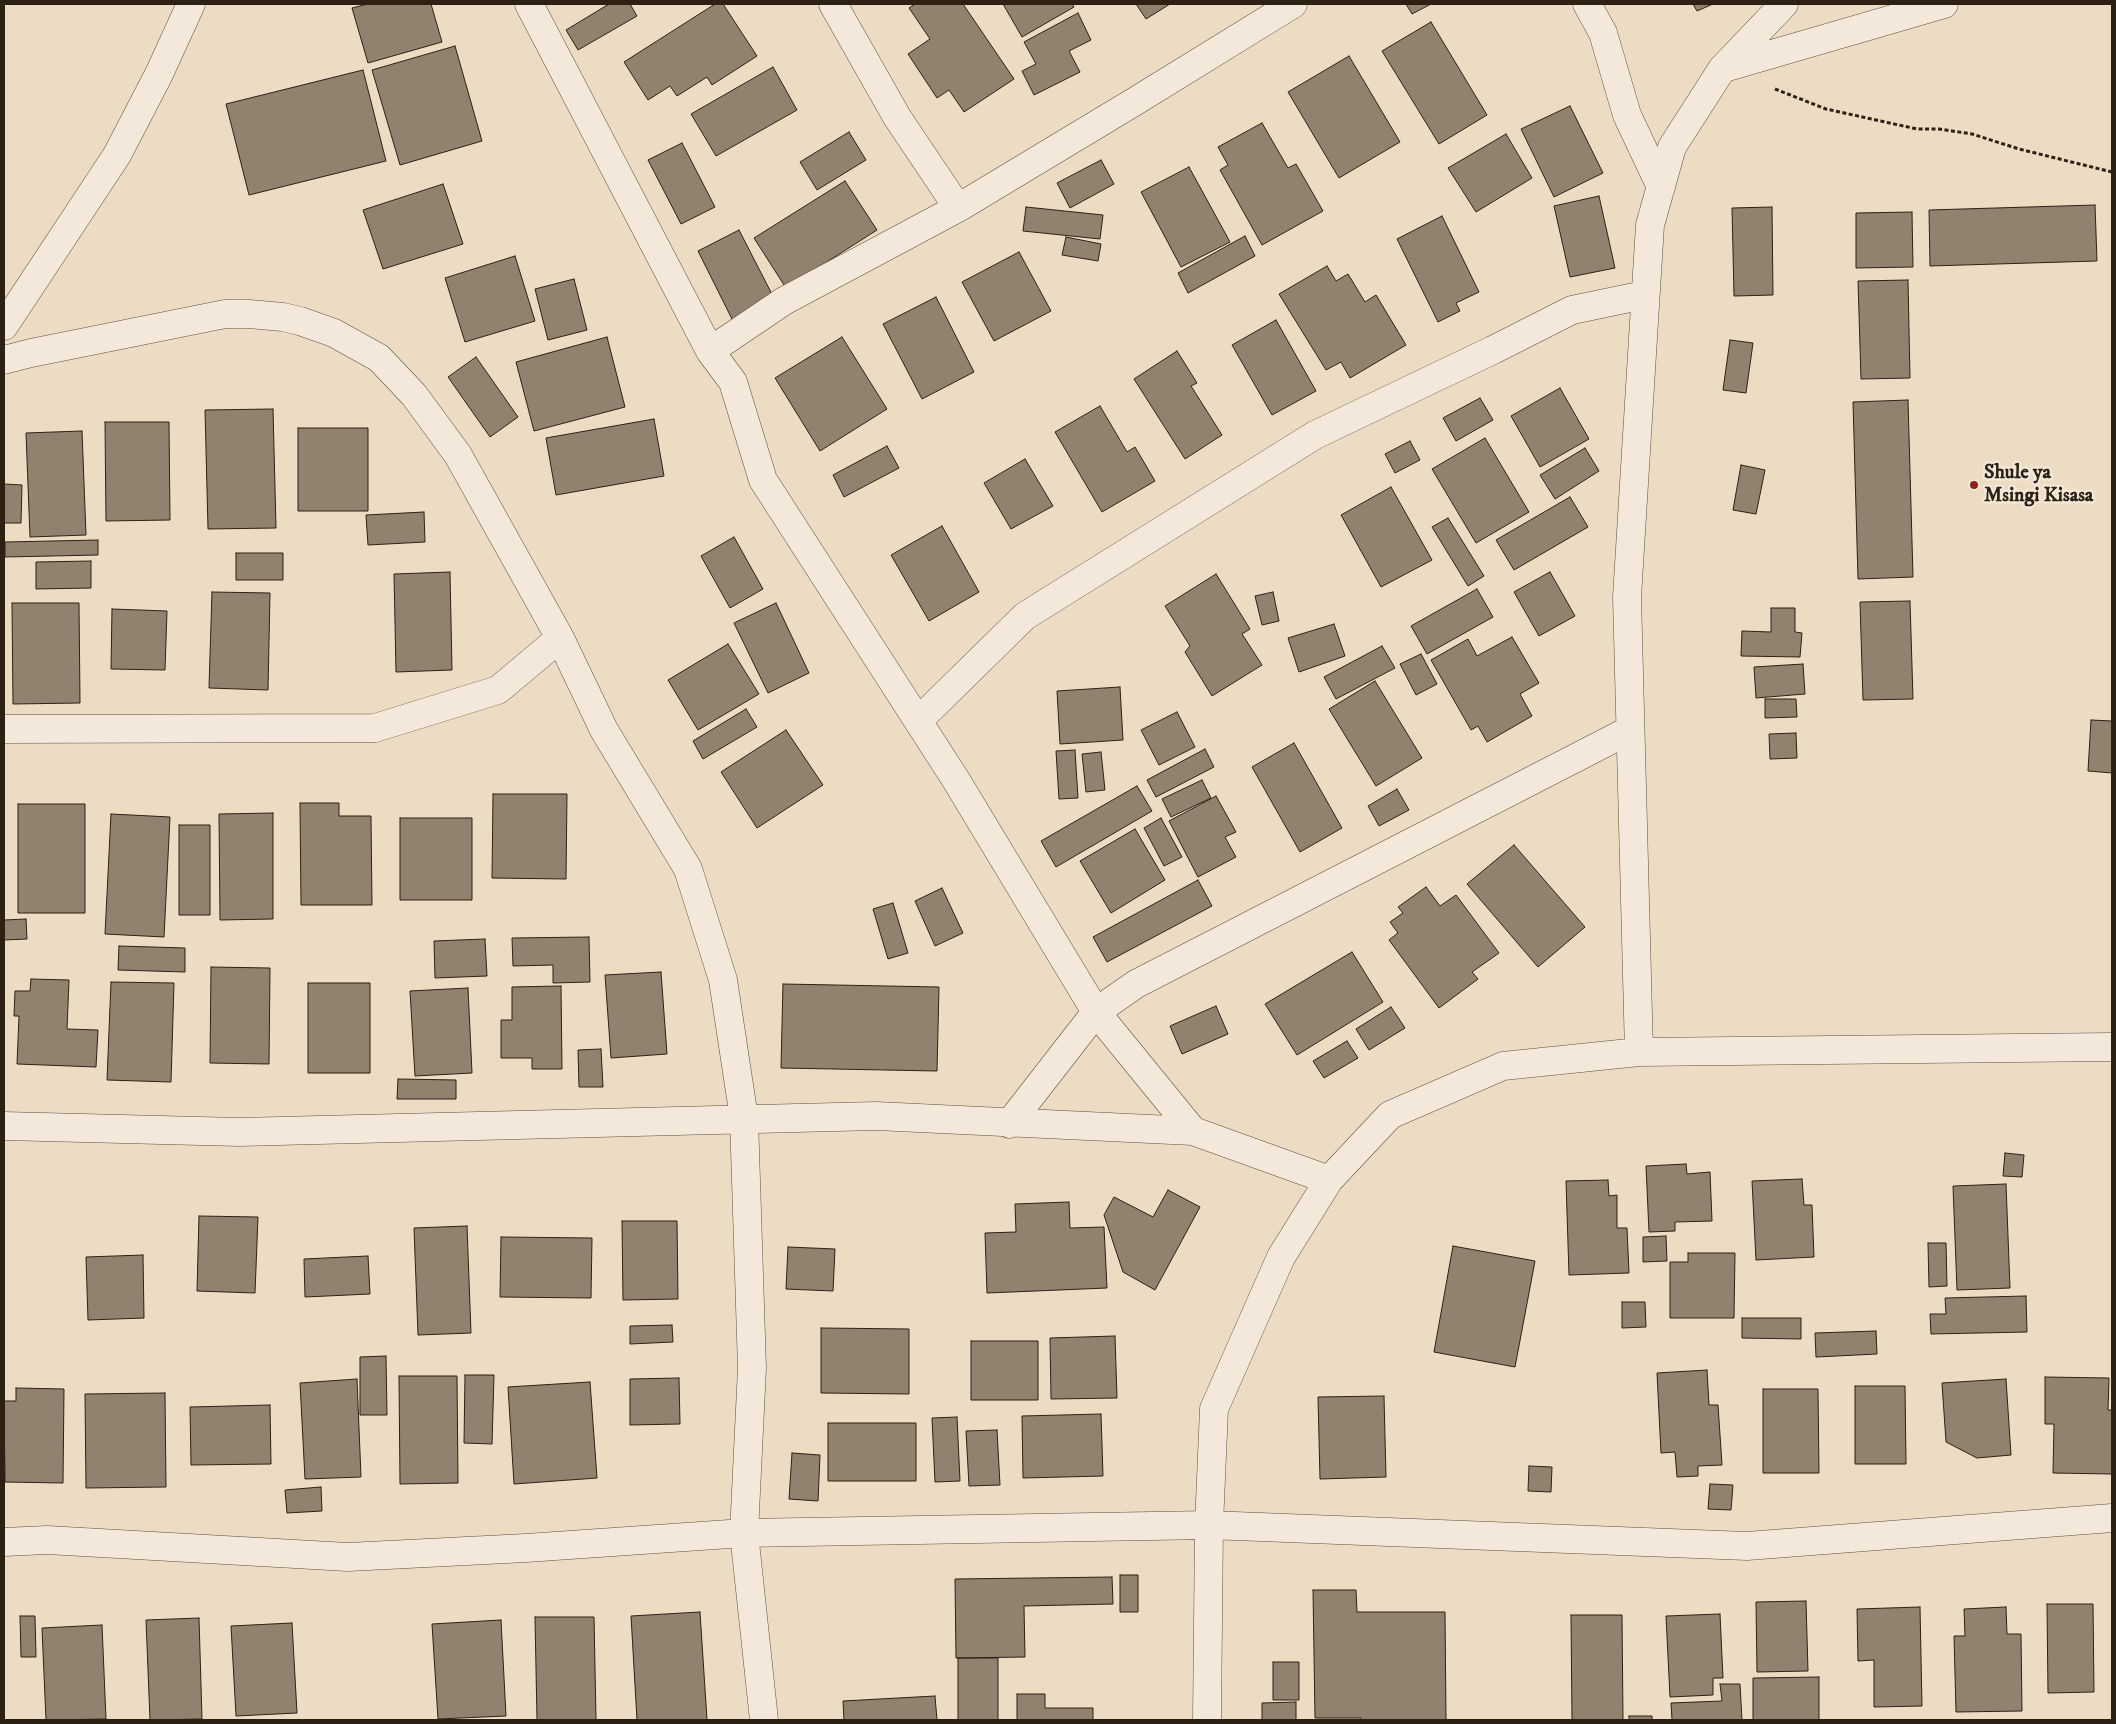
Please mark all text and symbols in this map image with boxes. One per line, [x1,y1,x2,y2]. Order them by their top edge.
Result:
place label: Shule ya Msingi Kisasa [1984,462,2093,509]
marker: Shule ya Msingi Kisasa [1968,479,1980,491]

